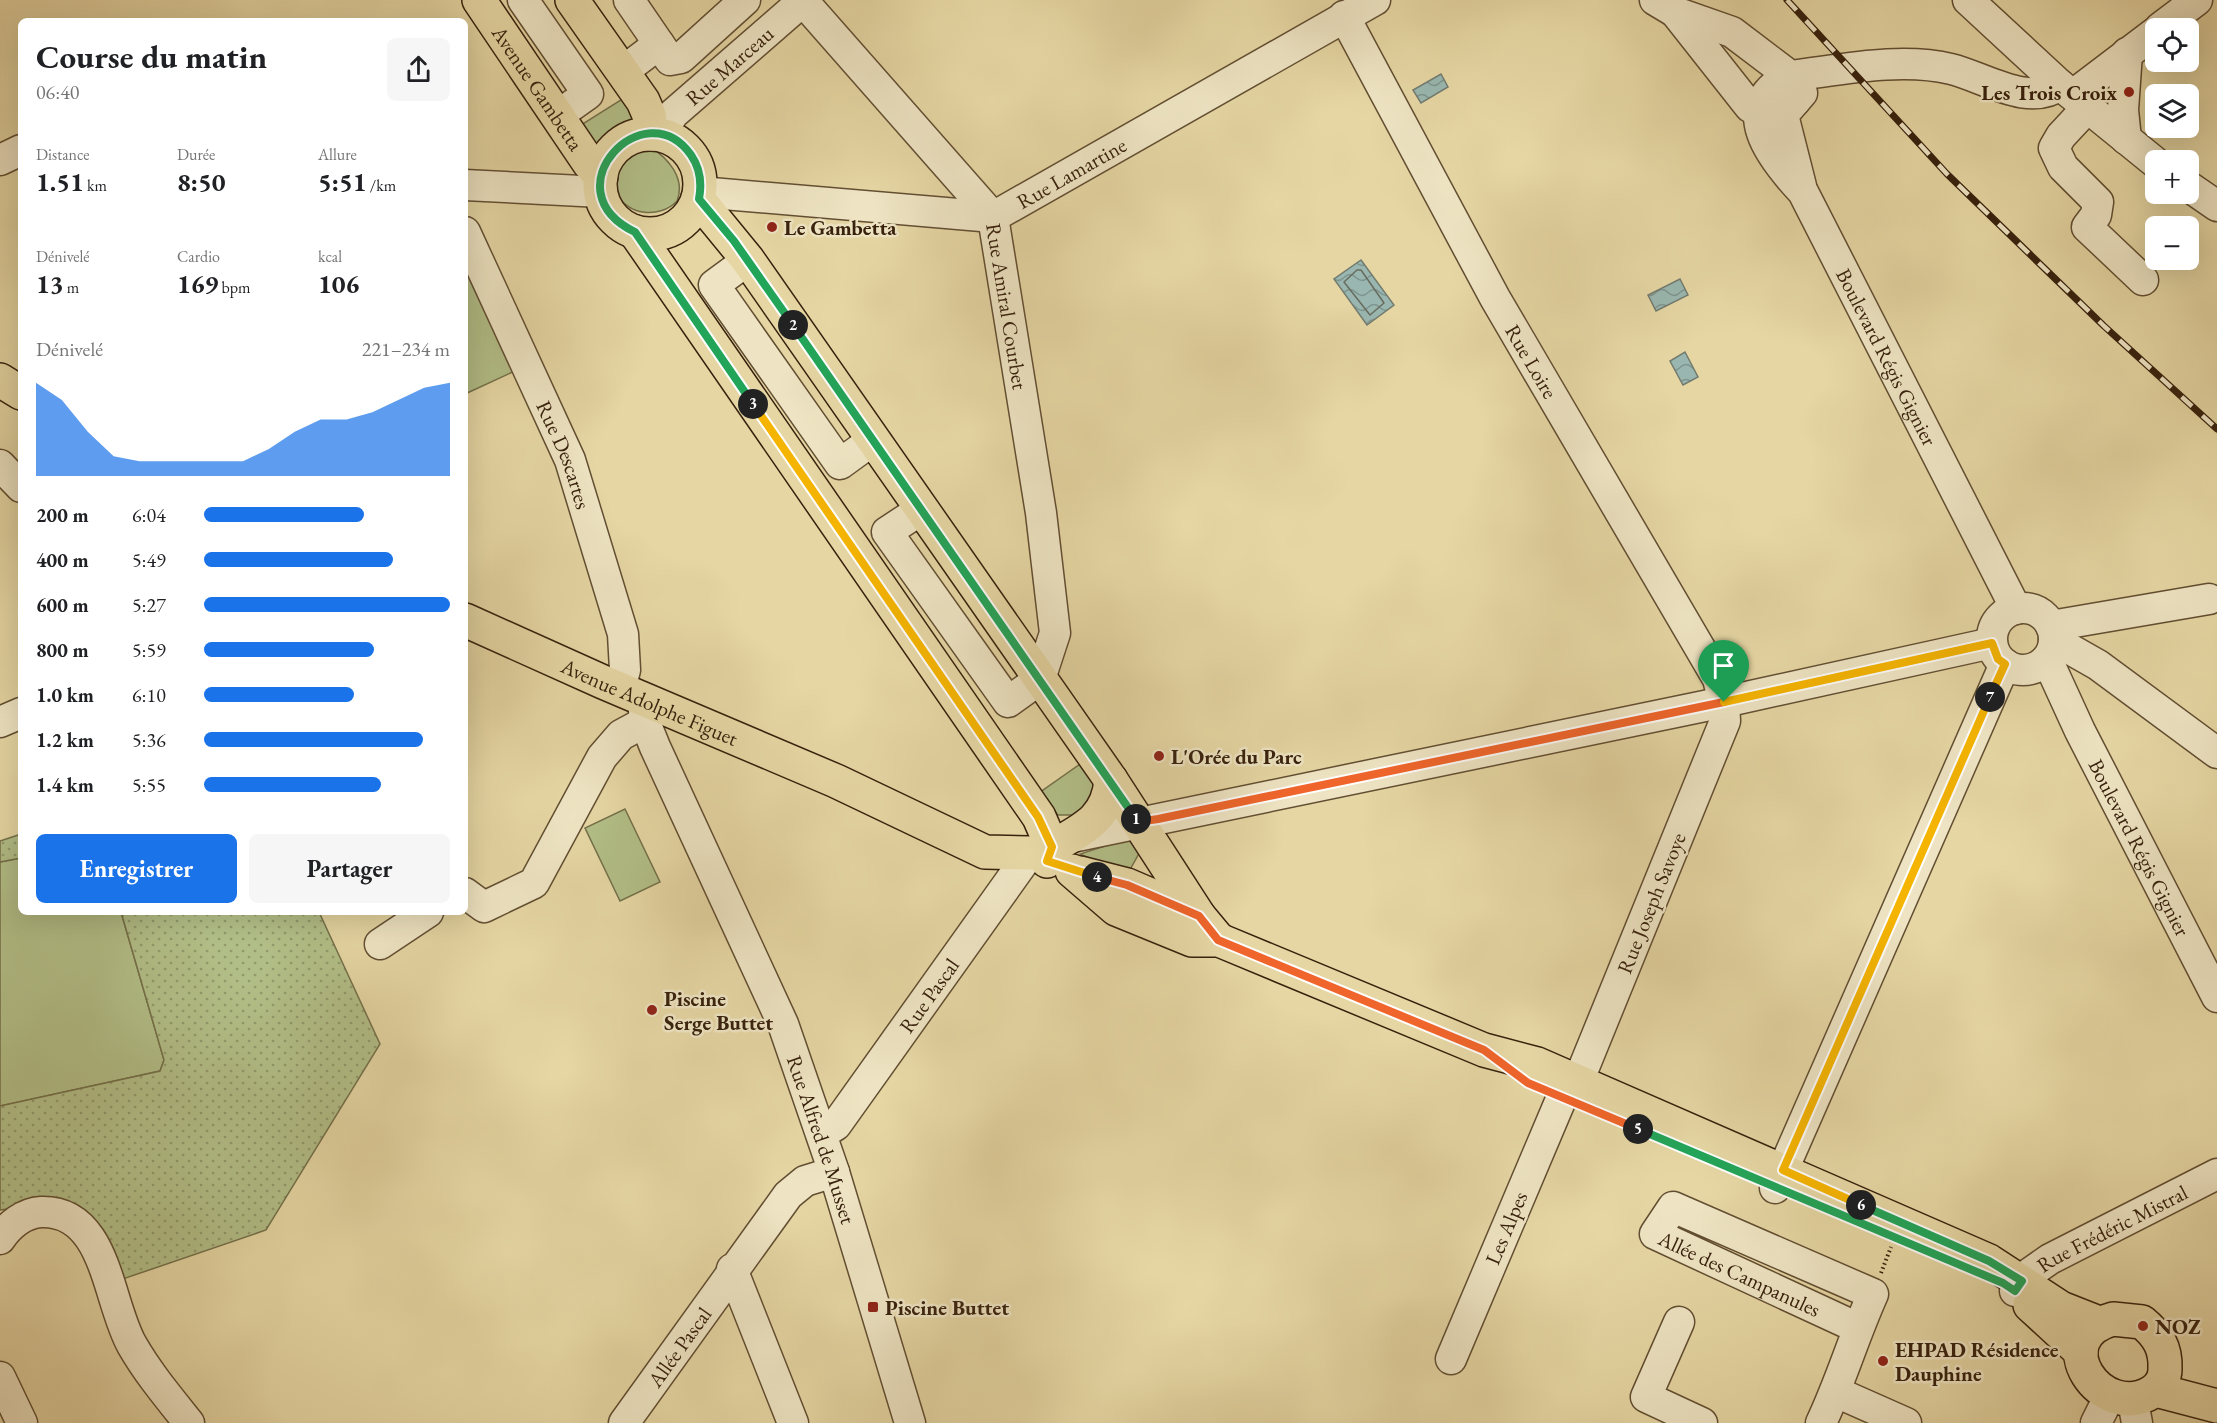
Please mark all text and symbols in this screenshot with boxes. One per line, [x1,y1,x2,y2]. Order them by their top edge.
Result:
map controls [2145,18,2199,270]
button: locate [2145,18,2199,72]
street label: Avenue Gambetta [486,19,590,156]
street label: Rue Marceau [679,20,779,111]
text: Course du matin [36,35,267,78]
button: share [387,38,450,101]
text: 06:40 [36,79,79,105]
place label: Les Trois Croix [1981,79,2117,106]
button: layers [2145,84,2199,138]
marker: Les Trois Croix [2122,85,2136,99]
street label: Rue Lamartine [1012,131,1131,214]
text: Distance [36,144,89,165]
text: Durée [177,144,215,165]
text: Allure [318,144,357,165]
button: + [2145,150,2199,204]
text: 1.51 [36,165,84,199]
text: 8:50 [177,165,226,199]
text: 5:51 [318,165,367,199]
text: km [84,175,107,196]
text: /km [367,175,396,196]
place label: Le Gambetta [784,214,897,241]
button: − [2145,216,2199,270]
marker: Le Gambetta [765,220,779,234]
street label: Rue Amiral Courbet [981,221,1034,392]
text: Dénivelé [36,246,90,267]
text: Cardio [177,246,220,267]
text: kcal [318,246,342,267]
street label: Boulevard Régis Gignier [1831,263,1944,450]
text: 13 [36,267,64,301]
text: 169 [177,267,218,301]
text: 106 [318,267,359,301]
text: m [64,277,79,298]
text: bpm [218,277,250,298]
pin: 2 [778,310,808,340]
text: 2 [789,314,797,335]
street label: Rue Loire [1500,319,1564,403]
text: Dénivelé [36,336,103,362]
text: 221–234 m [362,336,450,362]
pin: 3 [738,389,768,419]
text: 3 [749,393,757,414]
street label: Rue Descartes [531,396,598,512]
text: 200 m [36,502,89,528]
text: 6:04 [132,502,166,528]
text: 400 m [36,547,89,573]
text: 5:49 [132,547,166,573]
text: 600 m [36,592,89,618]
text: 5:27 [132,592,166,618]
text: 800 m [36,637,89,663]
text: 5:59 [132,637,166,663]
pin [1698,640,1749,702]
icon: arrive [1707,649,1740,682]
street label: Avenue Adolphe Figuet [556,651,743,751]
text: 1.0 km [36,682,94,708]
text: 6:10 [132,682,166,708]
pin: 7 [1975,682,2005,712]
text: 7 [1986,686,1994,707]
text: 1.2 km [36,727,94,753]
text: 5:36 [132,727,166,753]
place label: L'Orée du Parc [1171,743,1302,770]
marker: L'Orée du Parc [1152,749,1166,763]
street label: Boulevard Régis Gignier [2083,754,2197,940]
text: 1.4 km [36,772,94,798]
text: 5:55 [132,772,166,798]
pin: 1 [1121,804,1151,834]
text: 1 [1132,808,1140,829]
street label: Rue Joseph Savoye [1610,829,1692,977]
button: Enregistrer [36,834,237,903]
button: Partager [249,834,450,903]
pin: 4 [1082,862,1112,892]
text: 4 [1093,866,1101,887]
street label: Rue Pascal [893,952,964,1038]
place label: Piscine Serge Buttet [664,985,773,1036]
marker: Piscine Serge Buttet [645,1003,659,1017]
street label: Rue Alfred de Musset [781,1052,862,1227]
pin: 5 [1623,1114,1653,1144]
text: 5 [1634,1118,1642,1139]
street label: Rue Frédéric Mistral [2031,1178,2192,1278]
street label: Les Alpes [1479,1187,1534,1269]
pin: 6 [1846,1190,1876,1220]
text: 6 [1857,1194,1865,1215]
street label: Allée des Campanules [1653,1224,1825,1322]
place label: Piscine Buttet [885,1294,1009,1321]
marker: Piscine Buttet [866,1300,880,1314]
street label: Allée Pascal [640,1301,717,1393]
place label: NOZ [2155,1313,2201,1340]
marker: NOZ [2136,1319,2150,1333]
place label: EHPAD Résidence Dauphine [1895,1336,2059,1387]
marker: EHPAD Résidence Dauphine [1876,1354,1890,1368]

